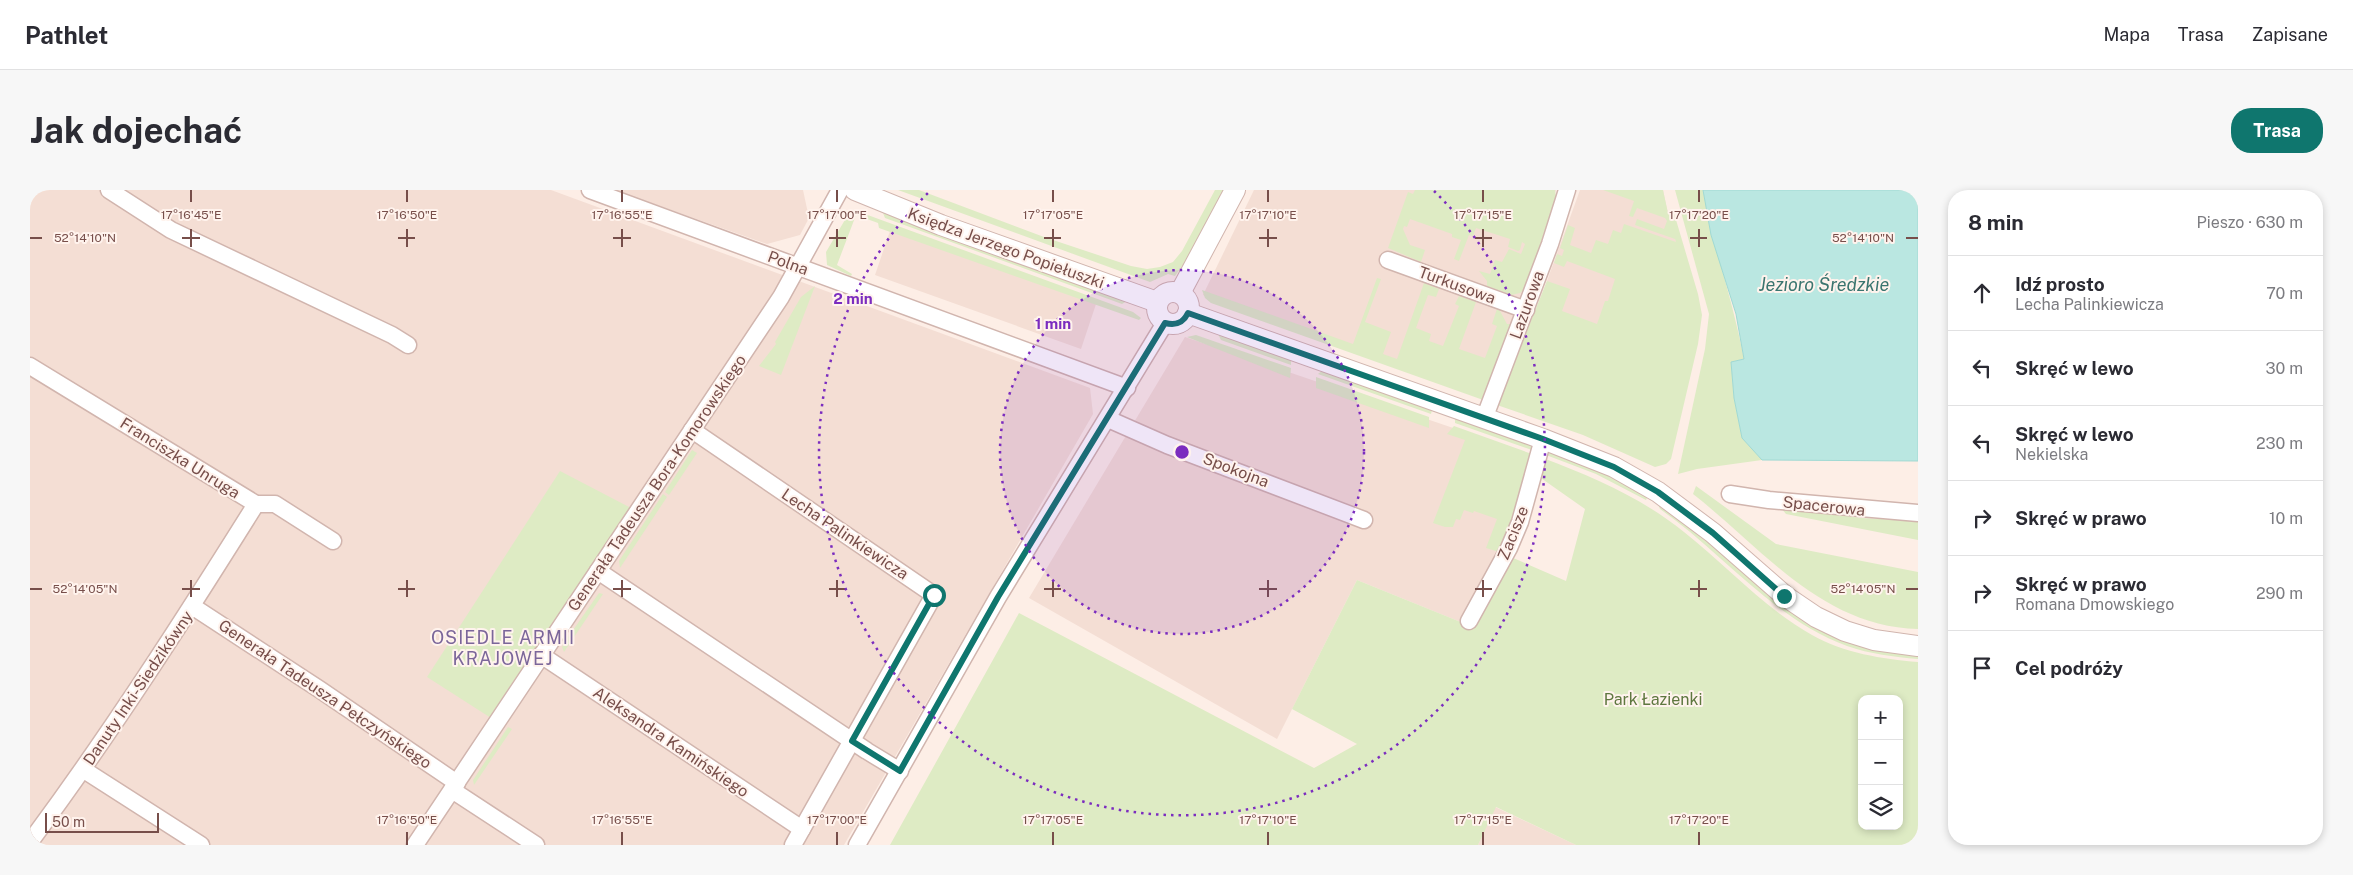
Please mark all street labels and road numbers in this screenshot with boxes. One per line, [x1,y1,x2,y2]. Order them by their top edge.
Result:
street label: Księdza Jerzego Popiełuszki [905,204,1107,292]
street label: Polna [765,247,811,279]
street label: Turkusowa [1416,262,1498,308]
street label: Lazurowa [1506,268,1548,342]
street label: Generała Tadeusza Bora-Komorowskiego [564,351,750,615]
street label: Franciszka Unruga [117,413,243,503]
street label: Spokojna [1200,449,1272,491]
street label: Lecha Palinkiewicza [778,484,912,584]
street label: Spacerowa [1782,492,1866,520]
street label: Zacisze [1494,503,1532,563]
street label: Danuty Inki-Siedzikówny [79,607,197,769]
street label: Generała Tadeusza Pełczyńskiego [215,615,435,773]
street label: Aleksandra Kamińskiego [590,683,752,801]

